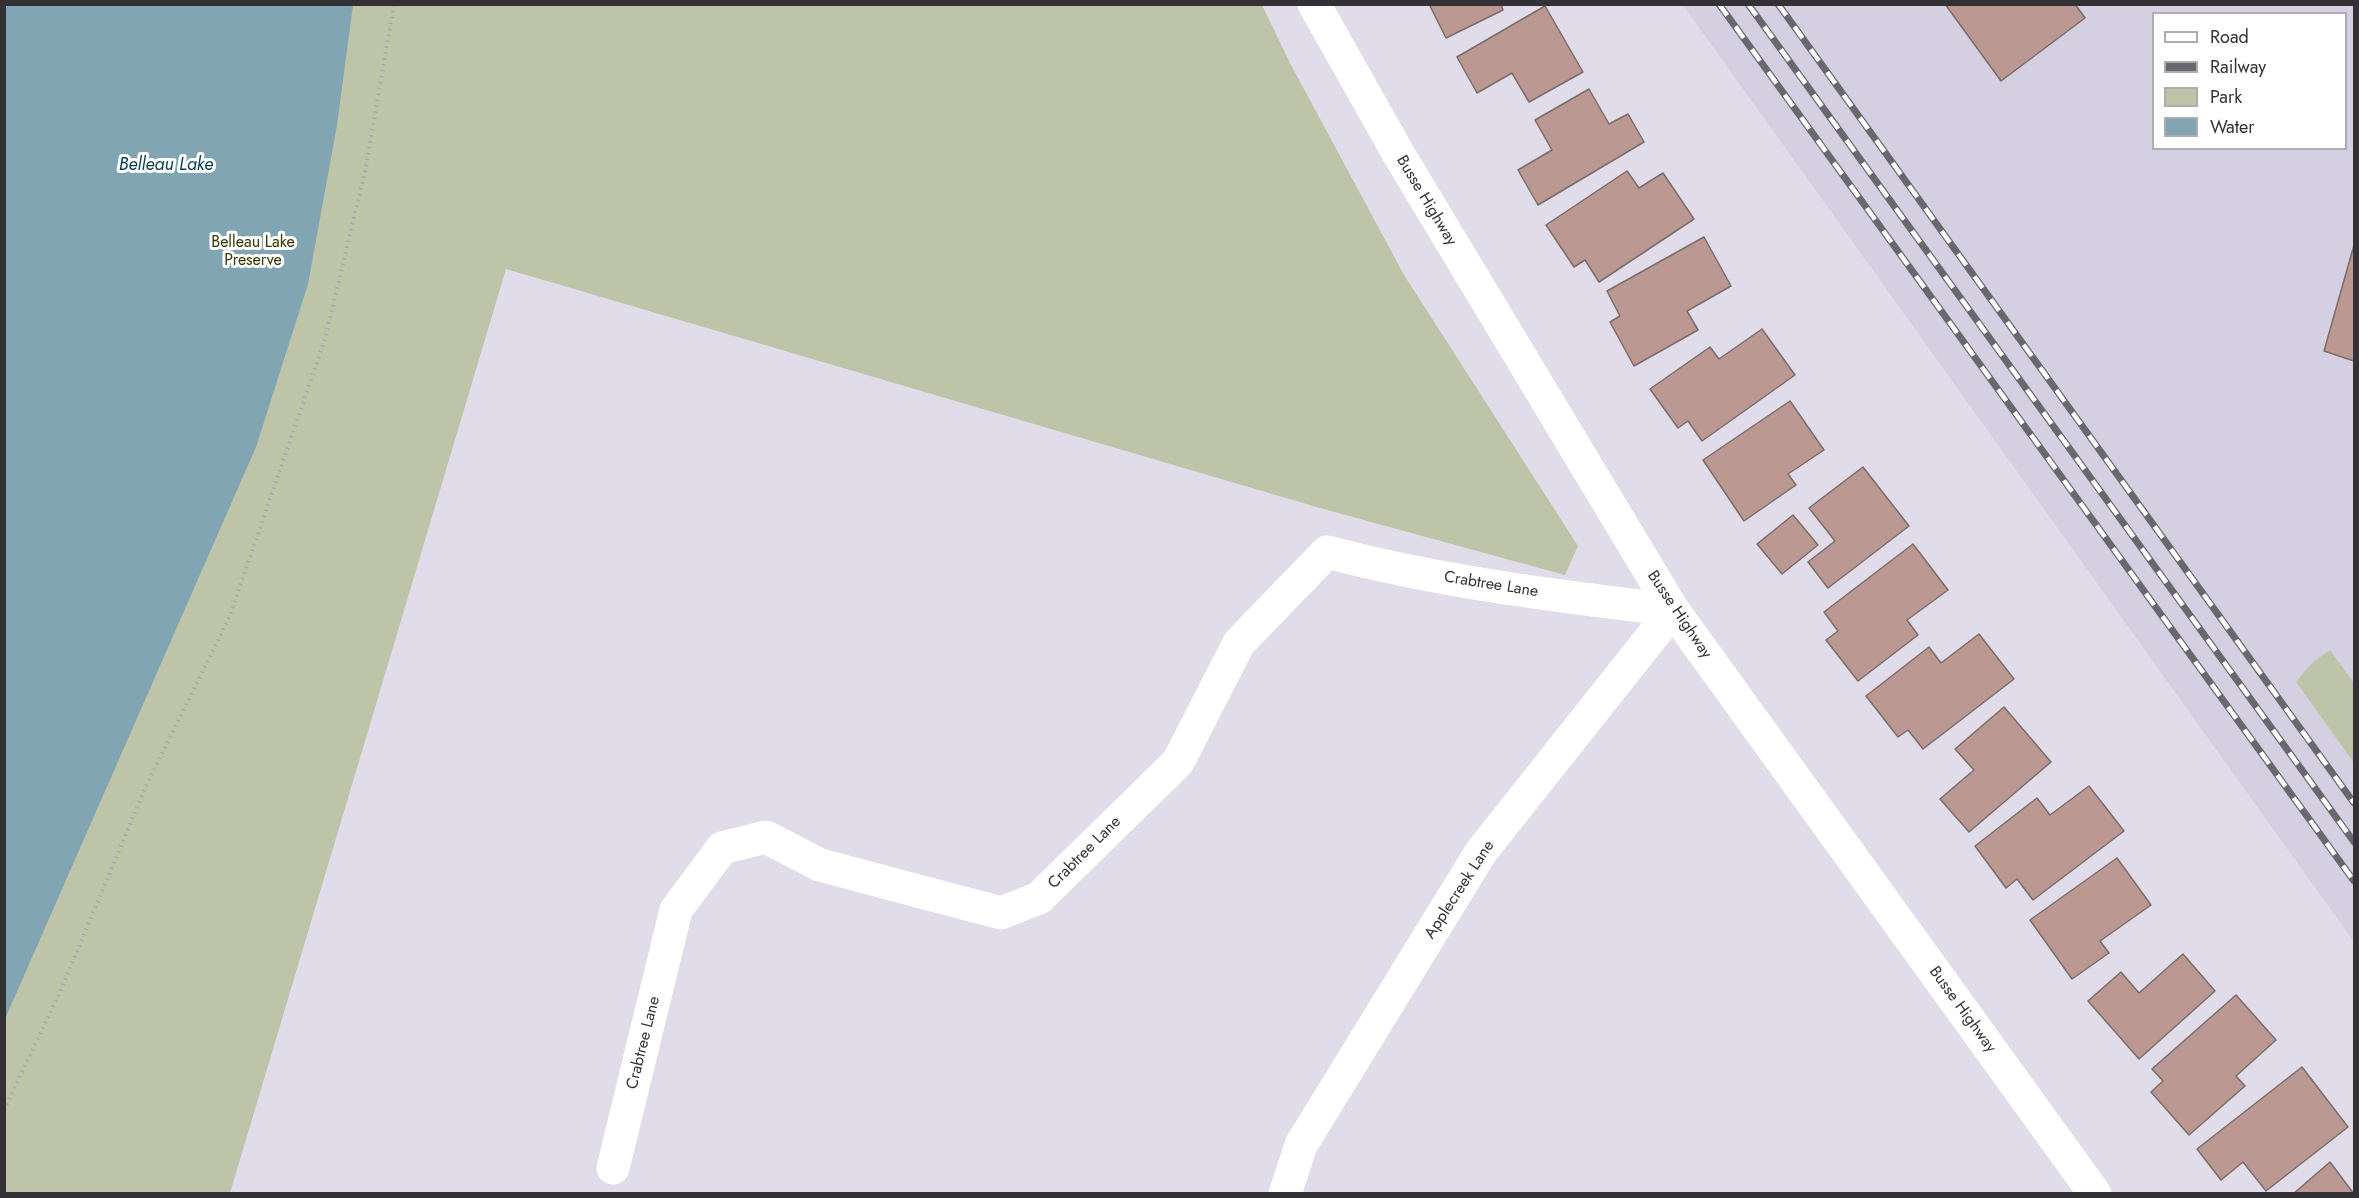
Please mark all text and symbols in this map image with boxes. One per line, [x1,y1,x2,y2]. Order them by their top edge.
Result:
legend [2152,12,2347,150]
text: Road [2210,24,2249,50]
text: Railway [2210,54,2266,80]
text: Park [2210,84,2242,110]
text: Water [2210,114,2254,140]
street label: Busse Highway [1392,152,1460,250]
water label: Belleau Lake [119,155,213,177]
park label: Belleau Lake Preserve [211,233,295,271]
street label: Busse Highway [1643,567,1715,663]
street label: Crabtree Lane [1443,568,1539,602]
street label: Crabtree Lane [1045,813,1125,893]
street label: Applecreek Lane [1421,837,1499,943]
street label: Busse Highway [1924,963,2000,1057]
street label: Crabtree Lane [623,995,665,1091]

